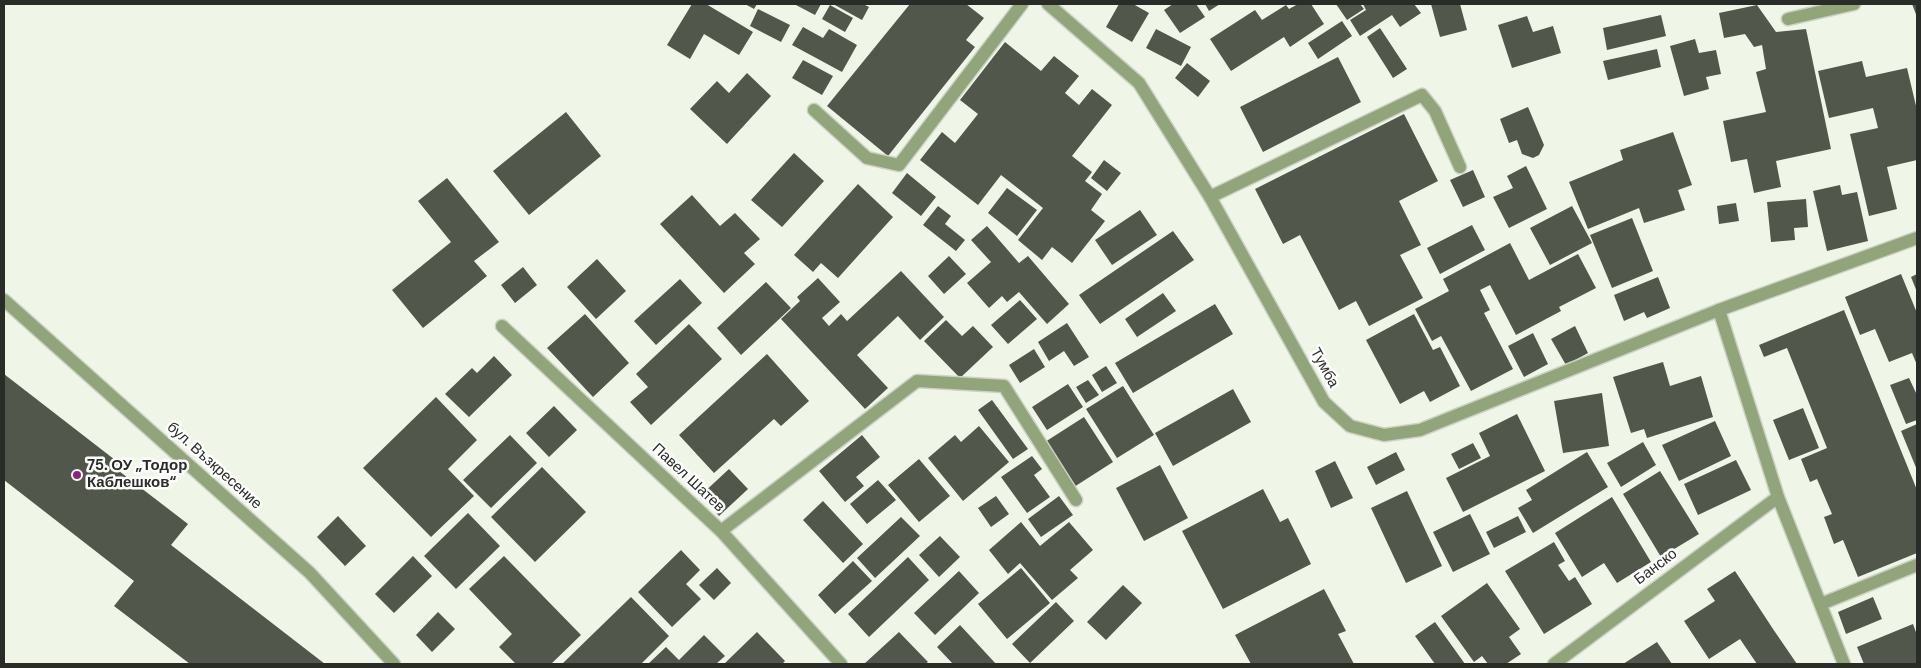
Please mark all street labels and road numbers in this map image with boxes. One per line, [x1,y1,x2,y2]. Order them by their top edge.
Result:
street label: Тумба [1306,345,1342,391]
street label: бул. Възкресение [163,419,265,513]
street label: Павел Шатев [648,440,728,516]
street label: Банско [1631,545,1681,589]

